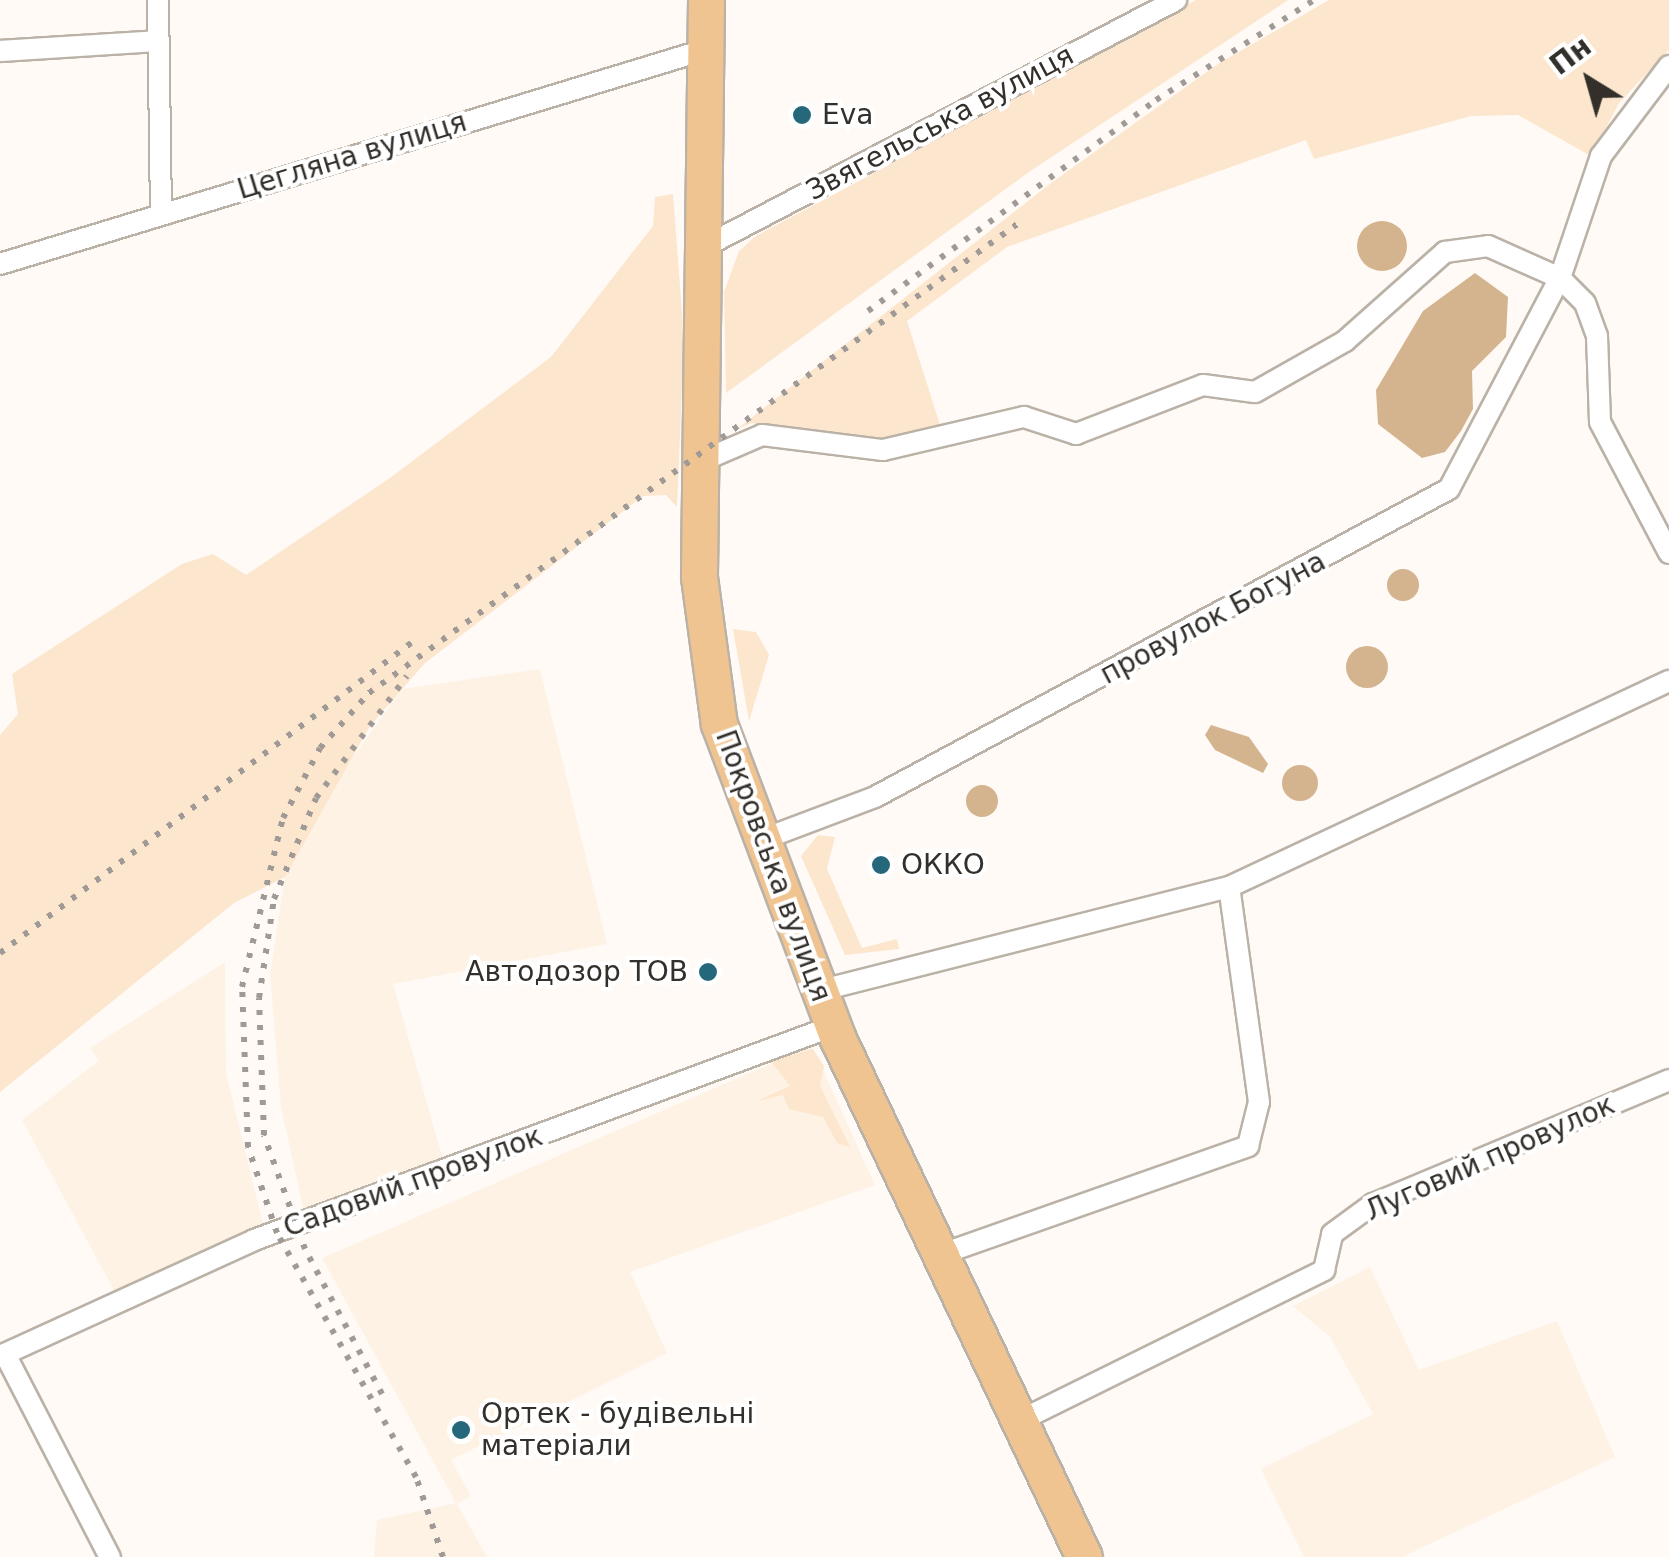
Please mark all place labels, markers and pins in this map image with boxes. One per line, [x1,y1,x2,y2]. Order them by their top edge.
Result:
place label: Eva [822,98,873,132]
marker: Eva [791,104,813,126]
place label: ОККО [901,848,985,882]
marker: ОККО [870,854,892,876]
place label: Автодозор ТОВ [465,955,688,989]
marker: Автодозор ТОВ [697,961,719,983]
place label: Ортек - будівельні матеріали [481,1397,754,1463]
marker: Ортек - будівельні матеріали [450,1419,472,1441]

